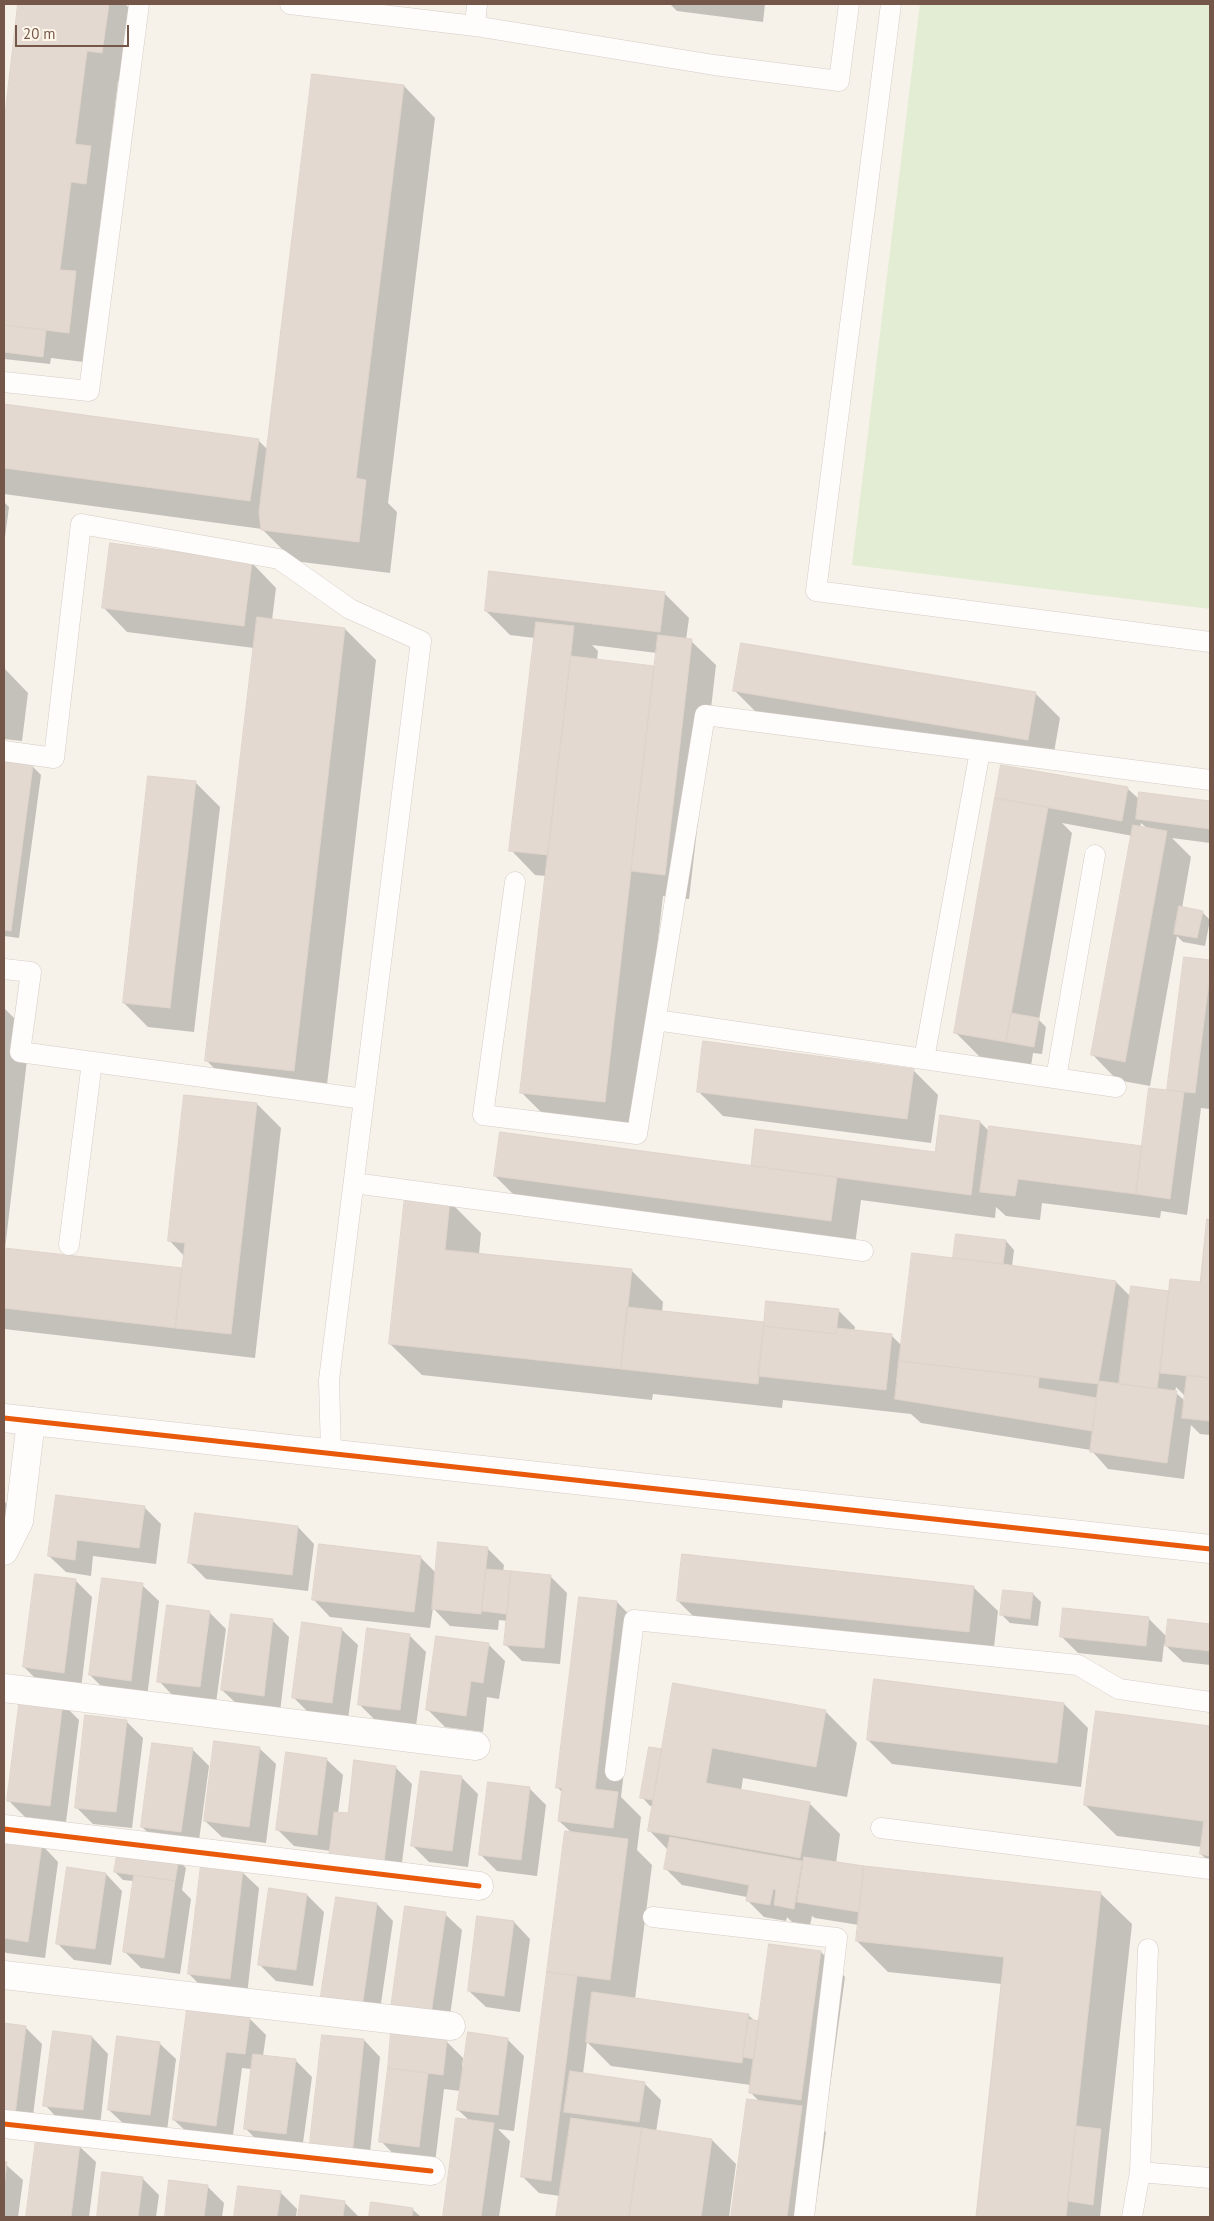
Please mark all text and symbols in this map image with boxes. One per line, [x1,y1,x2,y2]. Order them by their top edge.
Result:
scale bar [18,15,131,47]
text: 20 m [23,24,56,43]

